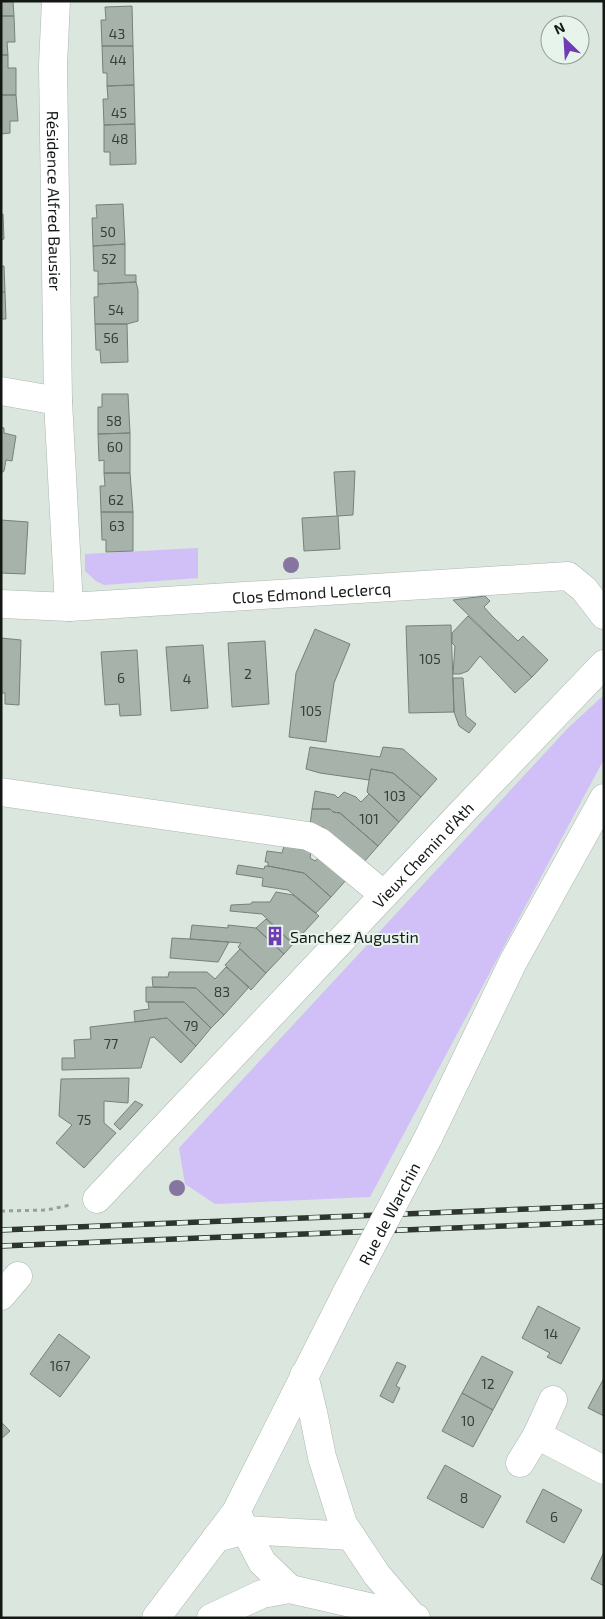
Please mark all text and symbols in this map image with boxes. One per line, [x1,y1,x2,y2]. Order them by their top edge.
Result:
north arrow [540,15,590,65]
text: N [551,18,567,38]
house number: 43 [109,25,125,42]
house number: 44 [109,51,127,68]
house number: 45 [111,104,127,121]
street label: Résidence Alfred Bausier [44,111,66,292]
house number: 48 [111,130,129,147]
house number: 50 [100,223,116,240]
house number: 52 [101,250,117,267]
house number: 54 [108,301,124,318]
house number: 56 [103,329,119,346]
house number: 58 [106,412,122,429]
house number: 60 [107,438,123,455]
house number: 62 [108,491,124,508]
house number: 63 [109,517,125,534]
street label: Clos Edmond Leclercq [231,578,391,606]
house number: 105 [419,650,441,667]
house number: 2 [244,665,252,682]
house number: 6 [117,669,125,686]
house number: 4 [183,670,191,687]
house number: 105 [300,702,322,719]
house number: 103 [384,787,406,804]
street label: Vieux Chemin d'Ath [368,797,477,911]
house number: 101 [359,810,379,827]
building icon: Sanchez Augustin [264,925,286,947]
place label: Sanchez Augustin [290,927,419,946]
house number: 83 [214,983,230,1000]
house number: 79 [183,1017,199,1034]
house number: 77 [104,1035,118,1052]
house number: 75 [77,1111,91,1128]
street label: Rue de Warchin [354,1159,423,1268]
house number: 14 [544,1325,558,1342]
house number: 167 [50,1357,70,1374]
house number: 12 [481,1375,495,1392]
house number: 10 [461,1412,475,1429]
house number: 8 [460,1489,468,1506]
house number: 6 [550,1508,558,1525]

